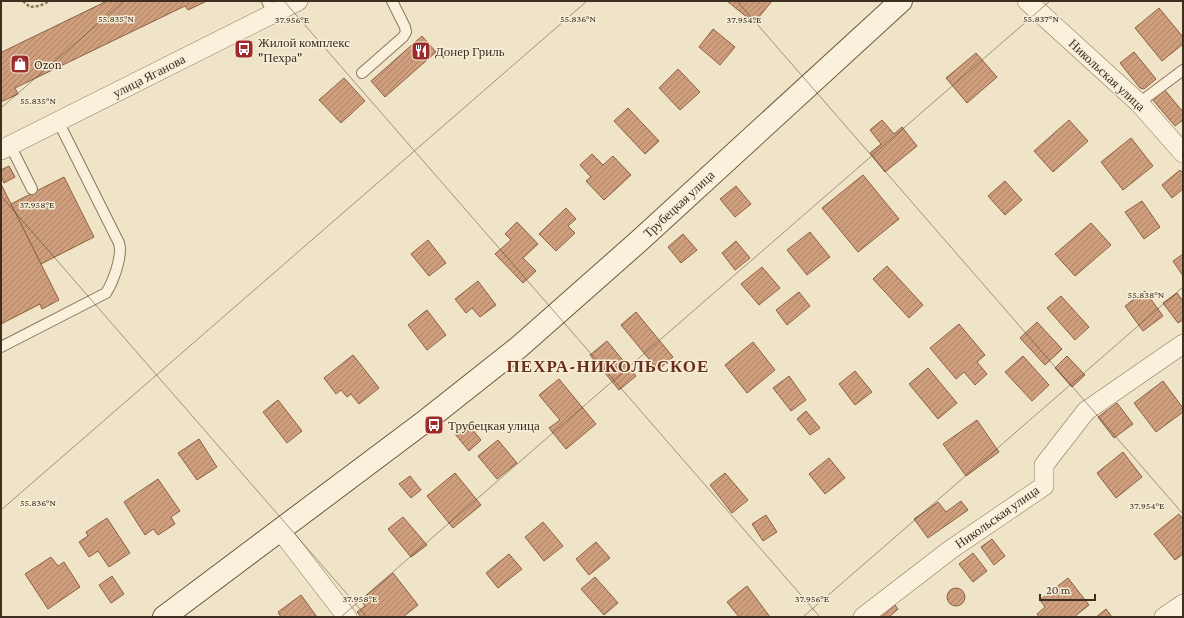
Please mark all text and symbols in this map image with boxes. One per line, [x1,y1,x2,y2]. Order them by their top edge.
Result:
text: 55.835°N [98,13,134,24]
text: 55.836°N [560,13,597,24]
text: 55.837°N [1023,13,1059,24]
text: 37.956°E [275,14,310,25]
text: 37.954°E [727,14,762,25]
place label: Жилой комплекс "Пехра" [258,35,350,65]
street label: Никольская улица [1066,36,1148,114]
bus stop icon: Жилой комплекс "Пехра" [233,38,255,60]
restaurant icon: Донер Гриль [410,40,432,62]
place label: Донер Гриль [435,44,505,59]
street label: улица Яганова [110,51,188,101]
shop icon: Ozon [9,53,31,75]
place label: Ozon [34,57,62,72]
text: 55.835°N [20,95,56,106]
street label: Трубецкая улица [640,167,718,241]
text: 37.958°E [19,199,55,210]
text: 55.838°N [1128,289,1165,300]
district label: ПЕХРА-НИКОЛЬСКОЕ [507,357,709,376]
bus stop icon: Трубецкая улица [423,414,445,436]
place label: Трубецкая улица [448,418,540,433]
street label: Никольская улица [952,482,1042,552]
text: 55.836°N [20,497,57,508]
text: 37.954°E [1130,500,1165,511]
scale bar [1040,576,1095,602]
text: 20 m [1046,583,1071,597]
text: 37.958°E [342,593,378,604]
text: 37.956°E [795,593,830,604]

